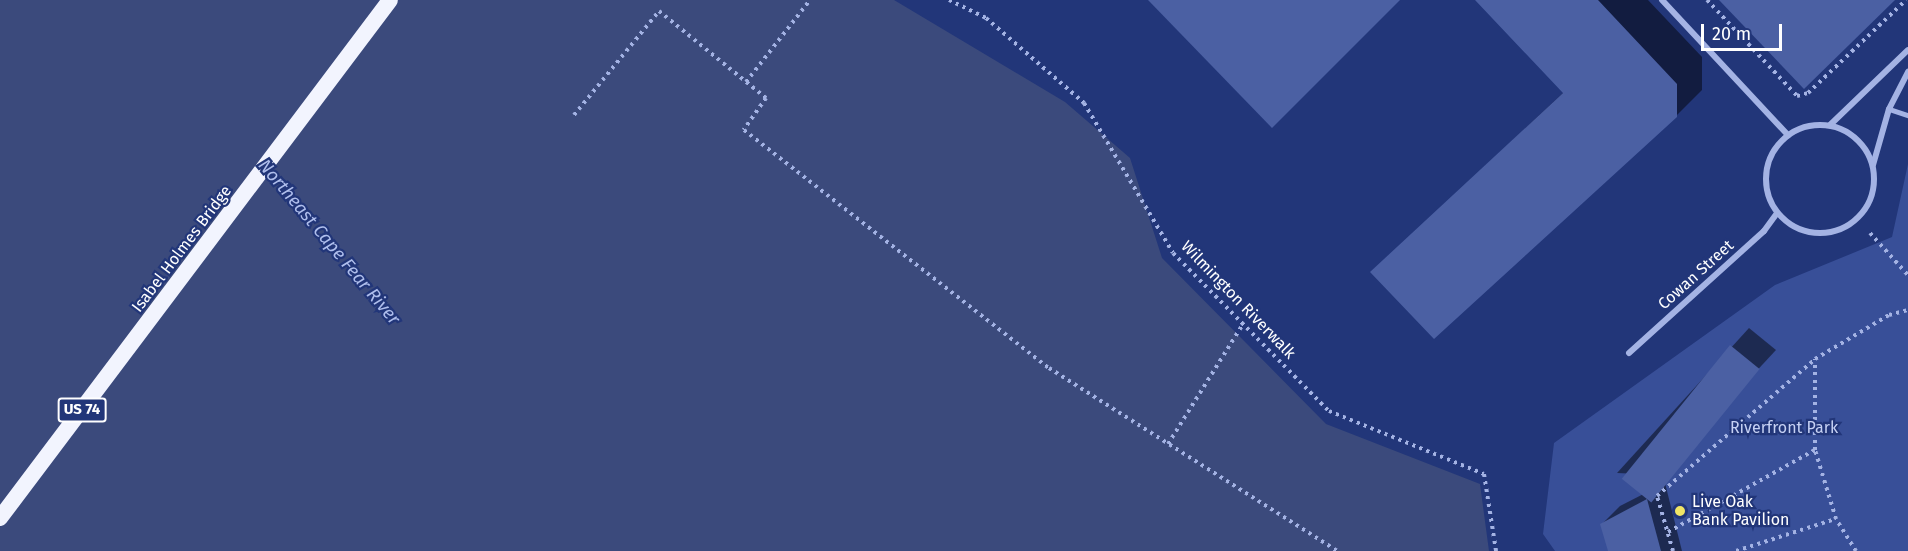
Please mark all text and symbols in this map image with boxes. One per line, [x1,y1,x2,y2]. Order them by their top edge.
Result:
scale bar [1704,12,1785,50]
text: 20 m [1712,23,1751,45]
water label: Northeast Cape Fear River [254,155,404,329]
street label: Isabel Holmes Bridge [128,182,236,316]
street label: Cowan Street [1654,236,1738,314]
street label: Wilmington Riverwalk [1177,237,1299,363]
road number: US 74 [56,398,107,422]
park label: Riverfront Park [1730,418,1838,438]
place label: Live Oak Bank Pavilion [1692,492,1789,530]
marker: Live Oak Bank Pavilion [1673,504,1687,518]

